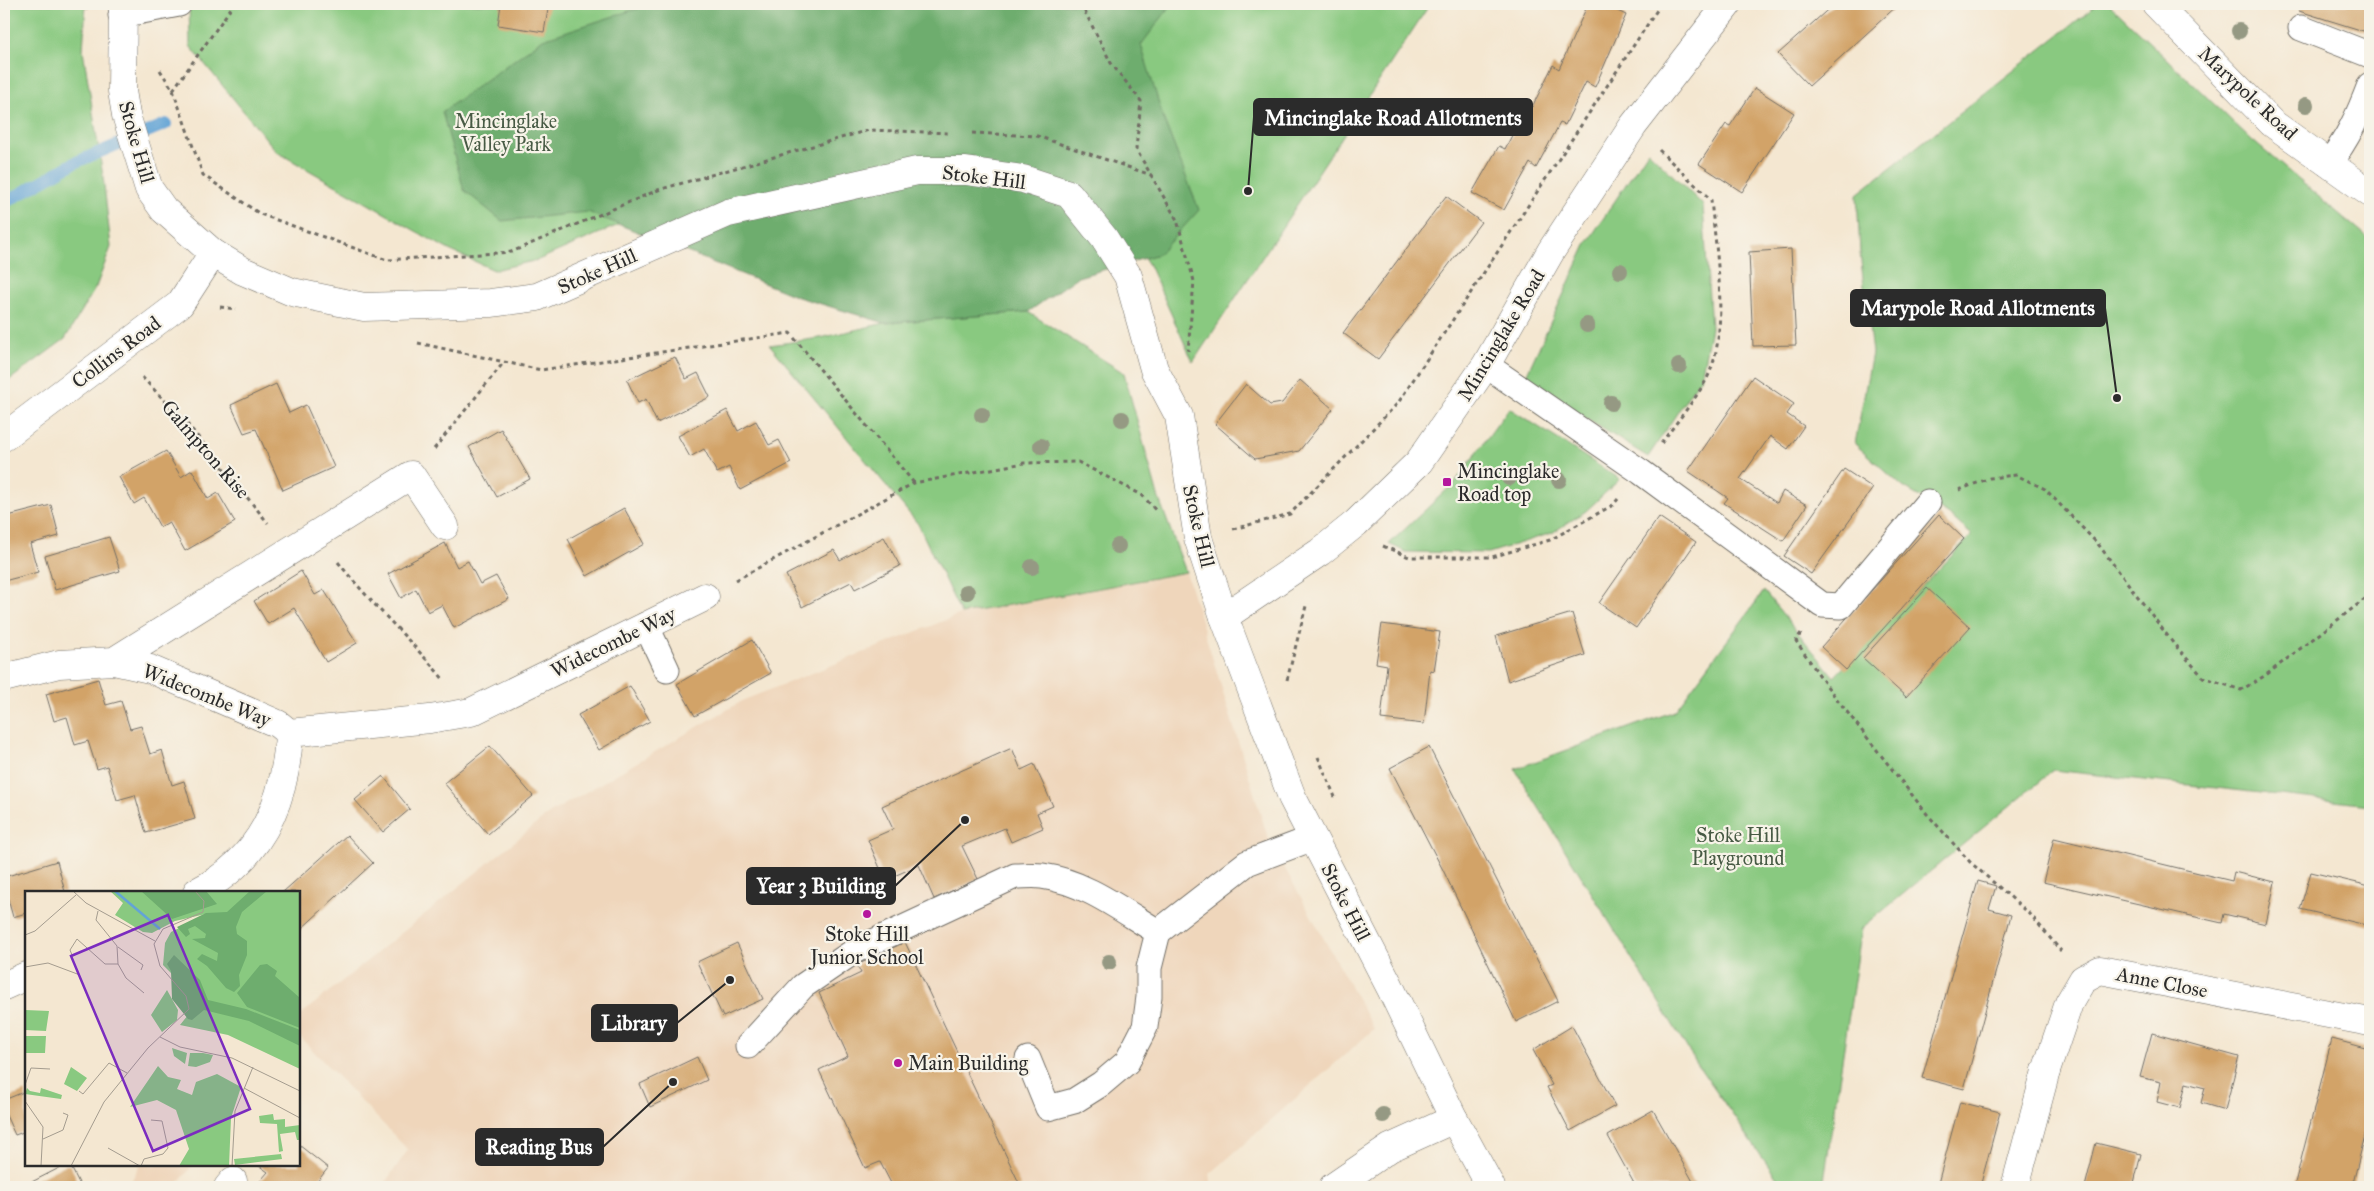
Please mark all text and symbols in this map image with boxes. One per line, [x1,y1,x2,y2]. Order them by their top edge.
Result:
street label: Marypole Road [2193,41,2303,145]
street label: Stoke Hill [114,98,160,186]
callout: Mincinglake Road Allotments [1254,99,1532,135]
text: Mincinglake Road Allotments [1264,105,1522,131]
park label: Mincinglake Valley Park [455,109,557,156]
street label: Stoke Hill [941,160,1028,194]
street label: Stoke Hill [554,243,641,299]
street label: Mincinglake Road [1452,265,1551,406]
callout: Marypole Road Allotments [1851,290,2105,326]
text: Marypole Road Allotments [1861,295,2095,321]
street label: Collins Road [67,311,165,393]
street label: Galmpton Rise [157,395,255,503]
place label: Mincinglake Road top [1457,459,1559,506]
marker: Mincinglake Road top [1441,476,1453,488]
street label: Stoke Hill [1178,482,1220,570]
street label: Widecombe Way [547,601,680,683]
street label: Widecombe Way [139,658,275,732]
park label: Stoke Hill Playground [1692,823,1784,871]
street label: Stoke Hill [1316,859,1376,945]
callout: Year 3 Building [747,868,895,904]
text: Year 3 Building [756,873,887,899]
inset map [25,891,300,1166]
marker: Stoke Hill Junior School [861,908,873,920]
place label: Stoke Hill Junior School [808,922,924,970]
street label: Anne Close [2113,961,2210,1003]
callout: Library [592,1005,677,1041]
text: Library [601,1010,668,1036]
place label: Main Building [908,1051,1029,1076]
marker: Main Building [892,1057,904,1069]
callout: Reading Bus [476,1129,603,1165]
text: Reading Bus [486,1134,593,1160]

